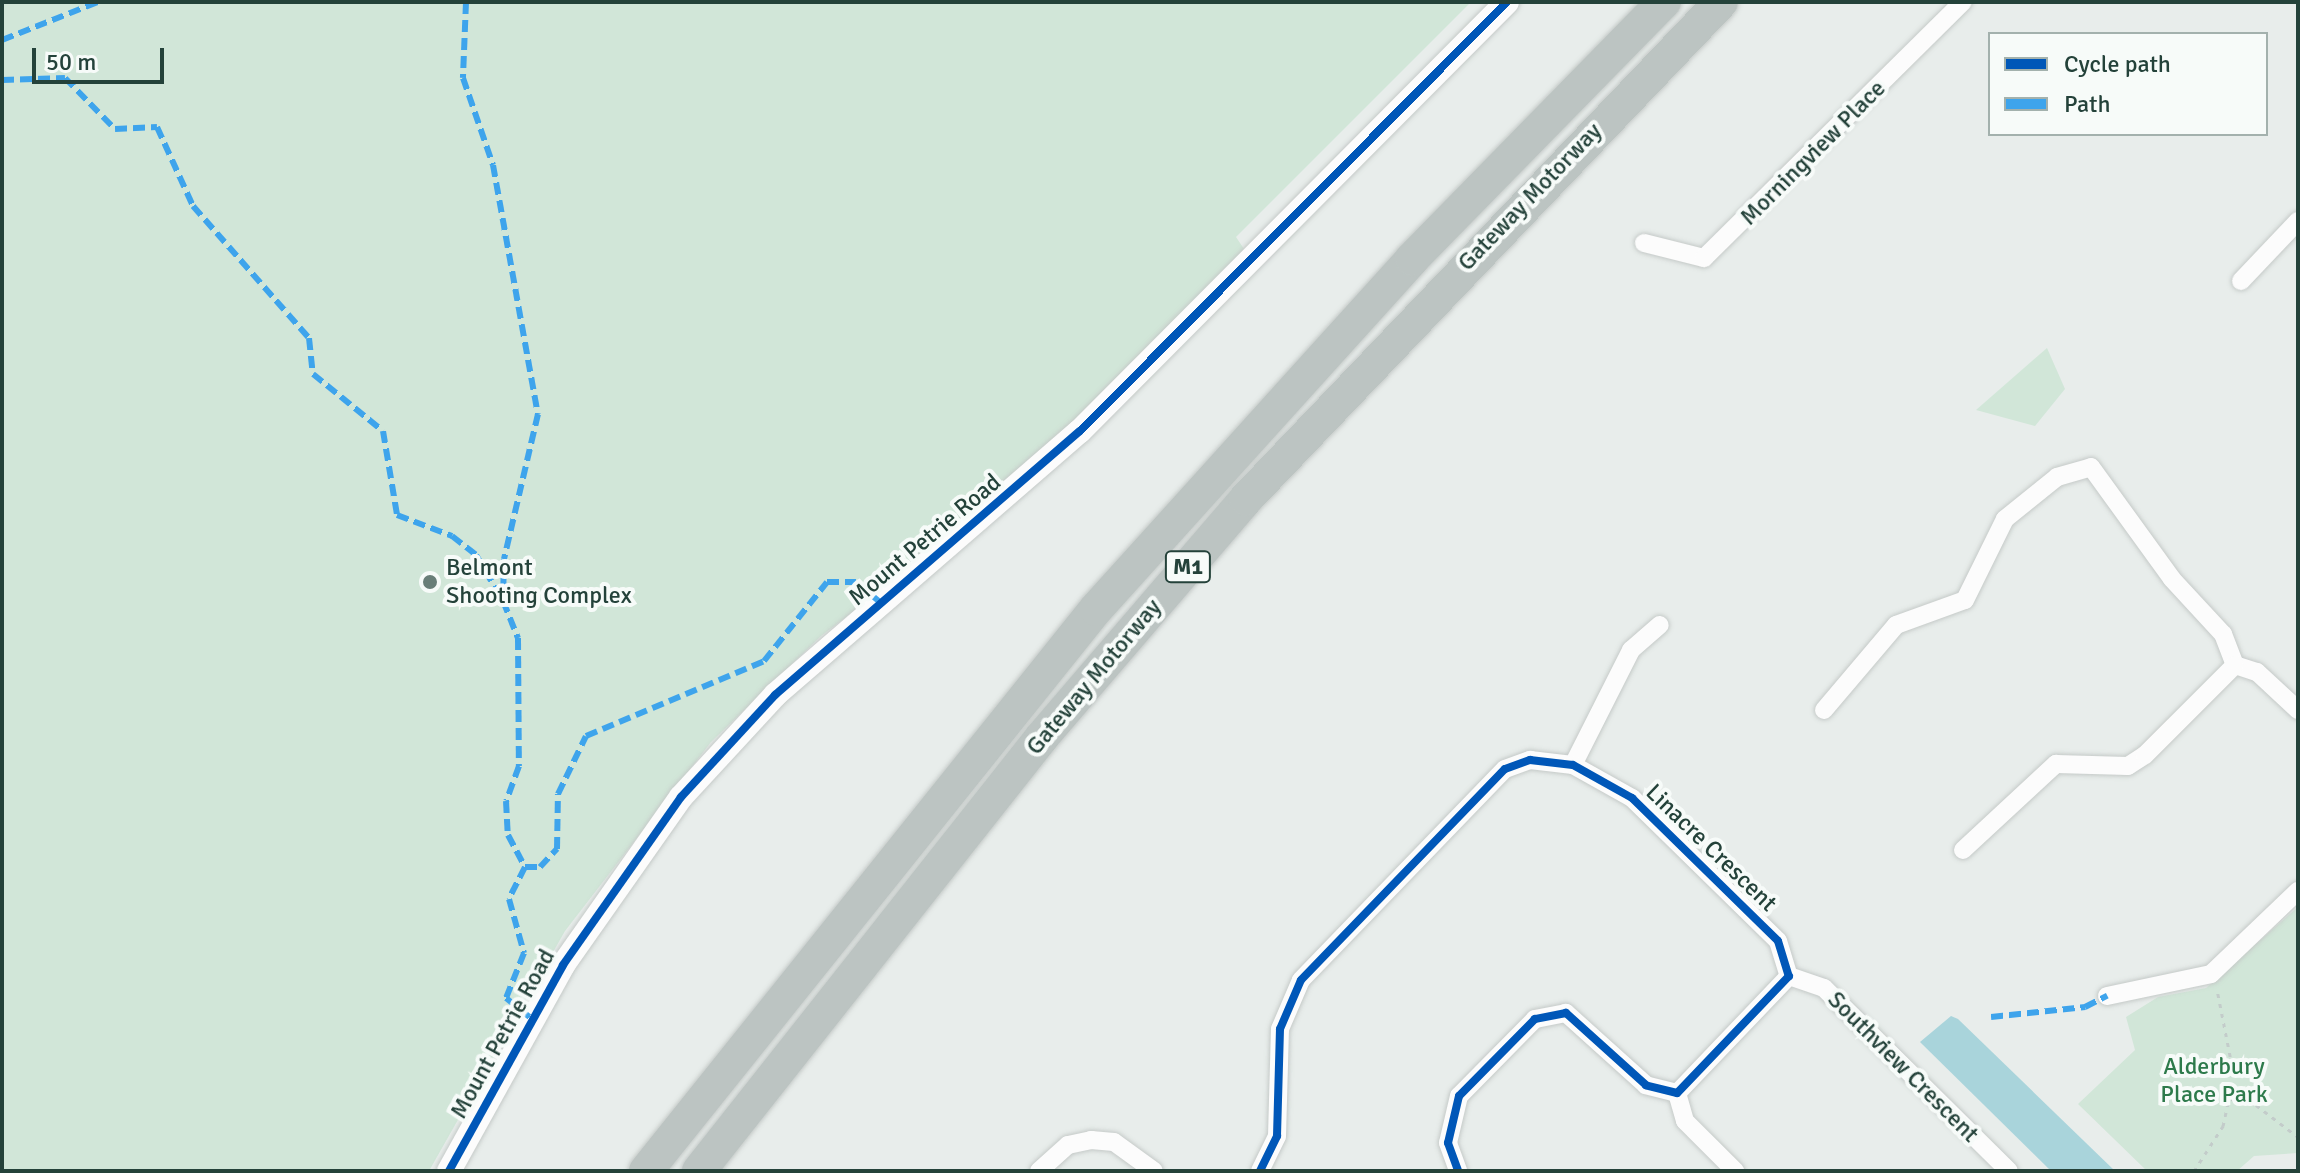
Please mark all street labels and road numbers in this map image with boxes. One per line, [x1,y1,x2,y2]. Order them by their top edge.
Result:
street label: Morningview Place [1734,74,1892,232]
street label: Gateway Motorway [1452,117,1608,277]
street label: Mount Petrie Road [843,468,1007,612]
road number: M1 [1164,549,1212,585]
street label: Gateway Motorway [1020,593,1168,761]
street label: Linacre Crescent [1640,778,1782,918]
street label: Mount Petrie Road [444,944,562,1124]
street label: Southview Crescent [1822,986,1984,1148]

